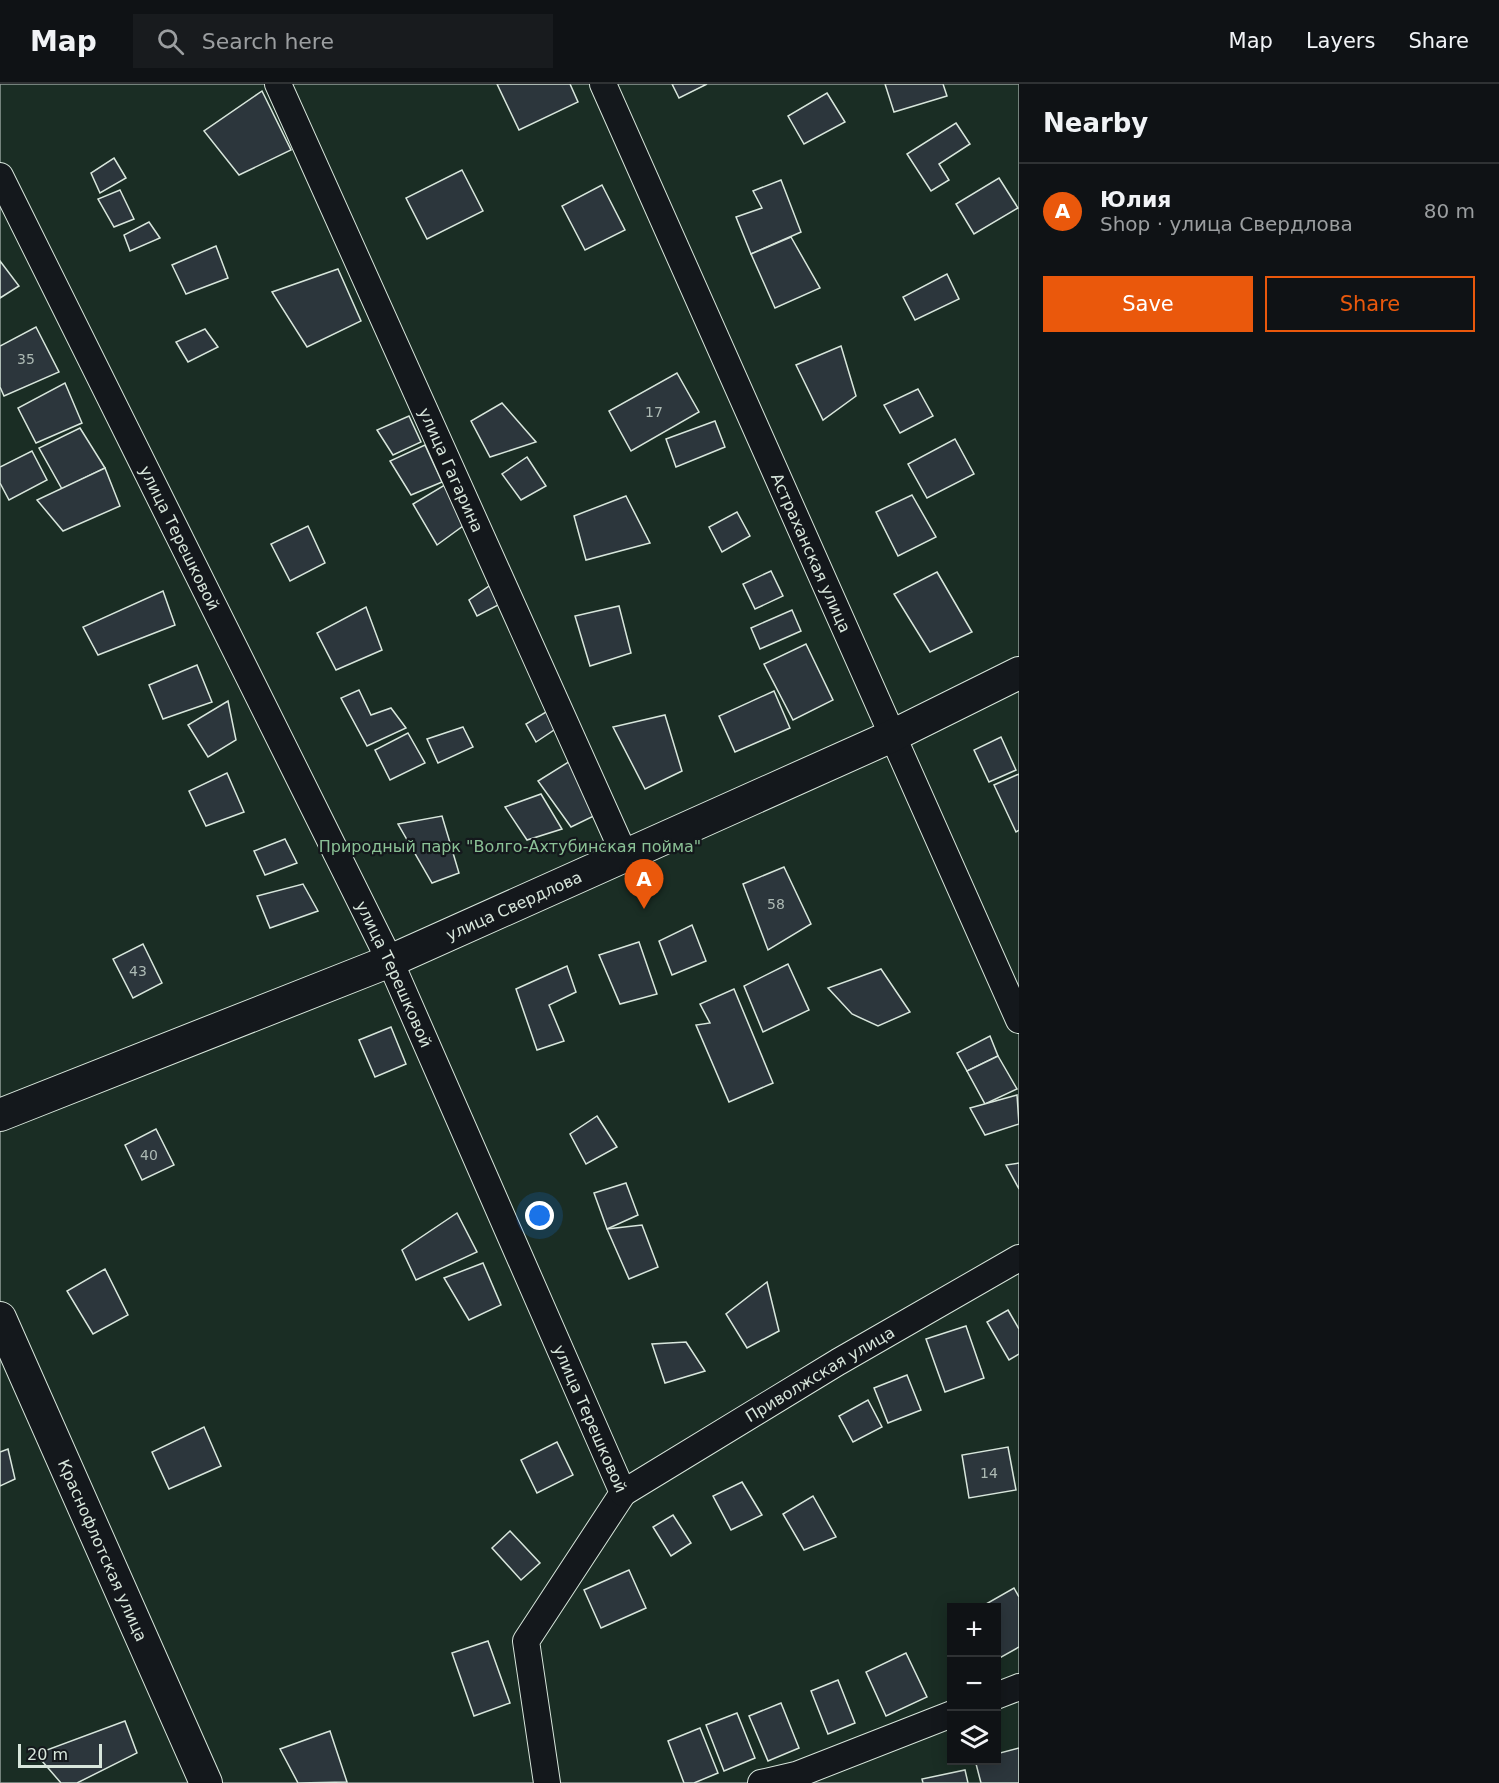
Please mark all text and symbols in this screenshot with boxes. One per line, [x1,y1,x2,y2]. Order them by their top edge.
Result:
search box [133,14,553,68]
text: Map [30,25,97,58]
icon: search [154,25,187,58]
text: Search here [202,29,334,54]
text: Map [1229,29,1273,53]
text: Layers [1306,29,1375,53]
text: Share [1408,29,1469,53]
text: Nearby [1043,108,1148,138]
text: Юлия [1100,187,1171,212]
text: A [1055,199,1070,223]
text: 80 m [1424,199,1475,223]
text: Shop · улица Свердлова [1100,212,1353,236]
button: Save [1043,276,1253,332]
button: Share [1265,276,1475,332]
house number: 35 [17,351,35,367]
house number: 17 [645,404,663,420]
street label: улица Гагарина [415,405,487,535]
street label: улица Терешковой [135,462,223,614]
street label: Астраханская улица [767,470,855,636]
park label: Природный парк "Волго-Ахтубинская пойма" [319,837,701,856]
pin: A [624,860,664,909]
street label: улица Свердлова [443,867,585,945]
house number: 58 [767,896,785,912]
street label: улица Терешковой [352,898,436,1050]
house number: 43 [129,963,147,979]
house number: 40 [140,1147,158,1163]
your location [525,1201,554,1230]
street label: Приволжская улица [742,1323,898,1426]
street label: улица Терешковой [549,1342,631,1495]
street label: Краснофлотская улица [54,1456,151,1644]
house number: 14 [980,1465,998,1481]
map controls [947,1603,1001,1765]
button: + [947,1603,1001,1657]
button: − [947,1657,1001,1711]
button: layers [947,1711,1001,1765]
scale bar [18,1741,102,1768]
text: 20 m [27,1745,68,1764]

